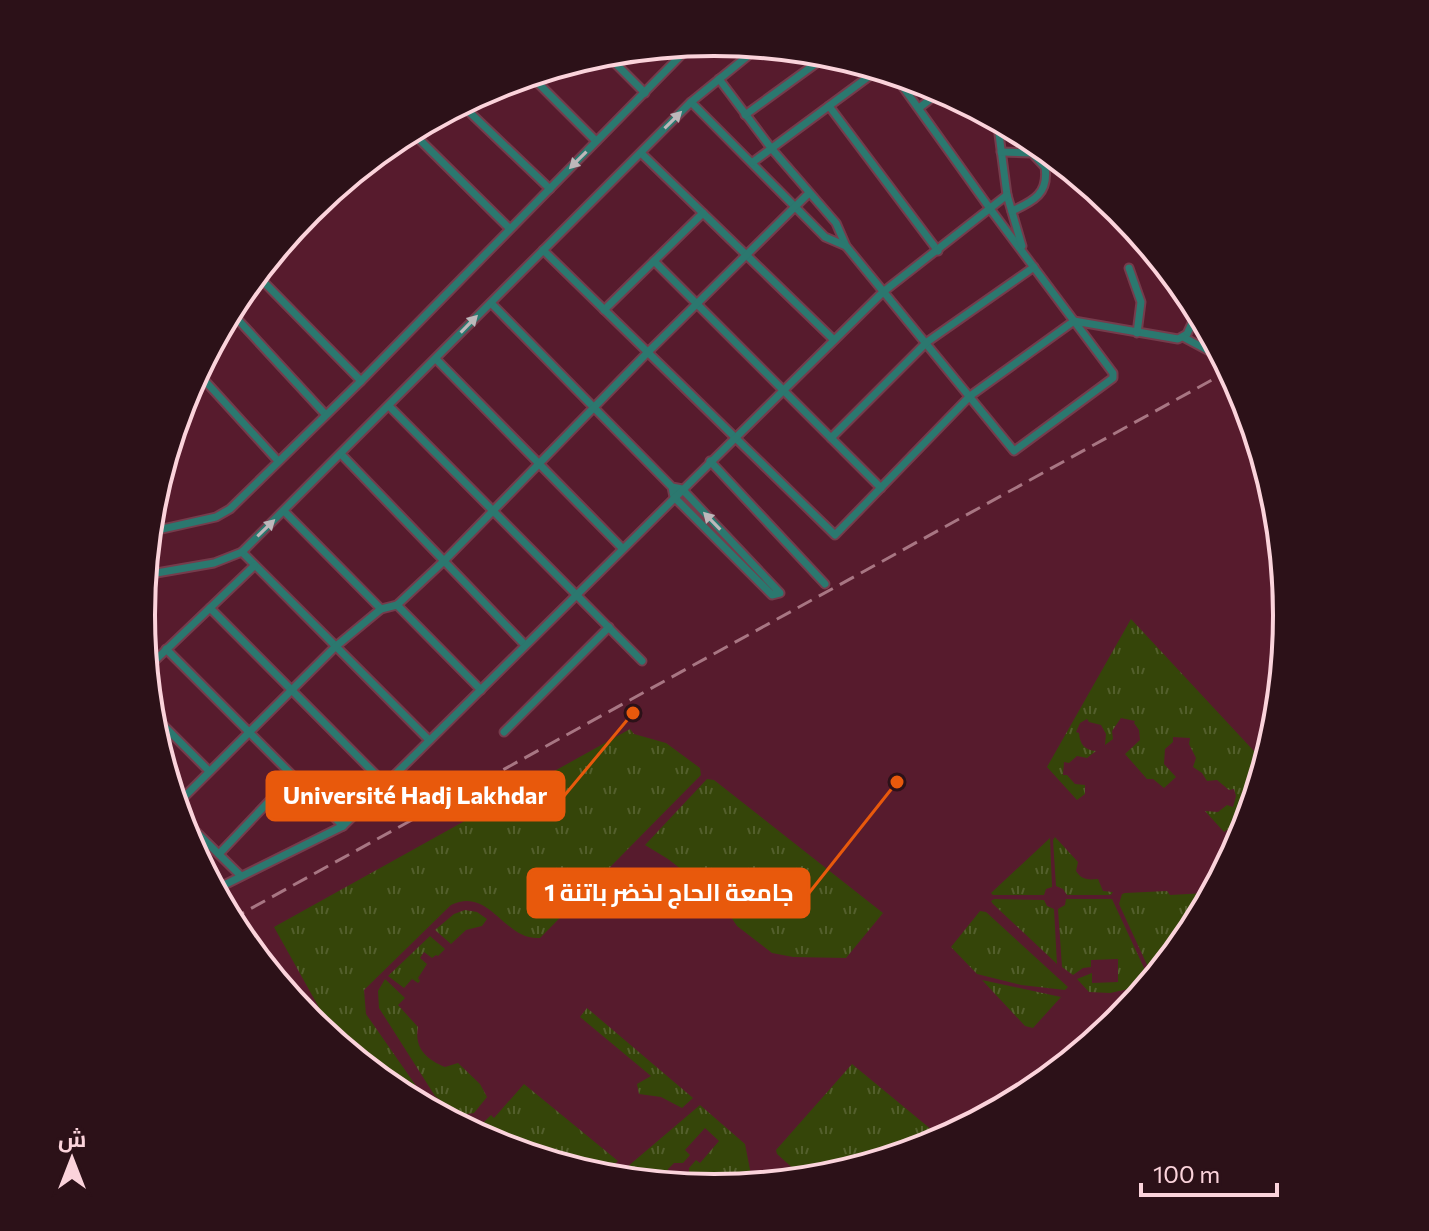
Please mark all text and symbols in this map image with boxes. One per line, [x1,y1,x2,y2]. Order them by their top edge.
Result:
one-way arrow [663,111,682,130]
one-way arrow [569,150,588,169]
one-way arrow [460,315,478,334]
one-way arrow [703,512,721,531]
one-way arrow [256,520,275,538]
callout: Université Hadj Lakhdar [267,772,564,820]
text: Université Hadj Lakhdar [283,780,547,809]
callout: جامعة الحاج لخضر باتنة 1 [528,869,809,917]
text: جامعة الحاج لخضر باتنة 1 [544,877,794,909]
north arrow [32,1119,112,1199]
text: ش [58,1125,86,1153]
scale bar [1141,1147,1277,1197]
text: 100 m [1153,1159,1220,1188]

